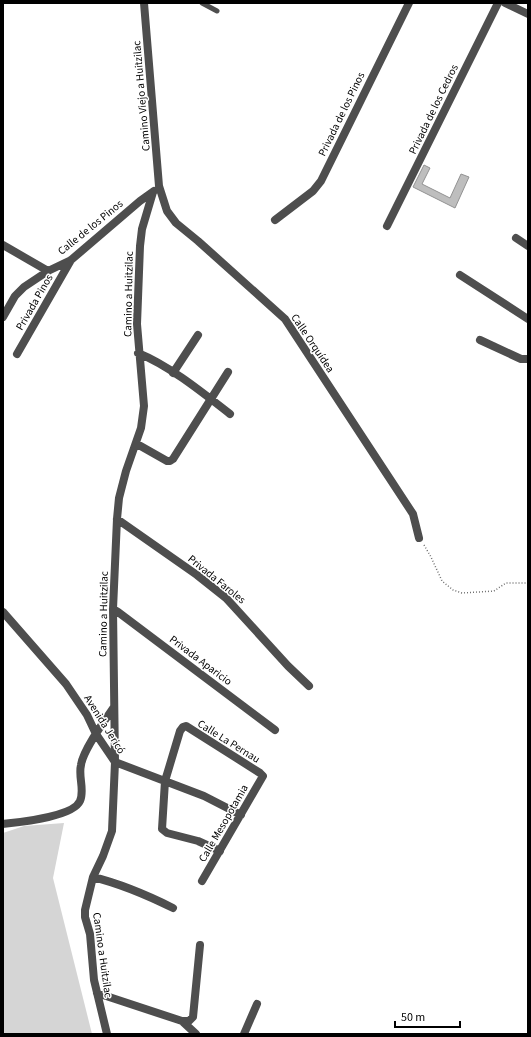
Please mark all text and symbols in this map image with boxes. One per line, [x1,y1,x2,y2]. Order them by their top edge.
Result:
street label: Camino Viejo a Huitzilac [129,40,154,152]
street label: Privada de los Cedros [405,61,462,157]
street label: Privada de los Pinos [315,69,368,159]
street label: Calle de los Pinos [55,196,126,258]
street label: Camino a Huitzilac [120,251,137,337]
street label: Privada Pinos [12,271,57,333]
street label: Calle Orquídea [287,311,338,376]
street label: Privada Faroles [185,551,249,608]
street label: Camino a Huitzilac [95,571,112,657]
street label: Privada Aparicio [166,632,235,689]
street label: Avenida Jericó [80,692,129,757]
street label: Calle La Pernau [195,716,263,767]
street label: Calle Mesopotamia [195,782,252,865]
street label: Camino a Huitzilac [89,911,116,999]
scale bar [395,1003,460,1029]
text: 50 m [401,1009,425,1026]

